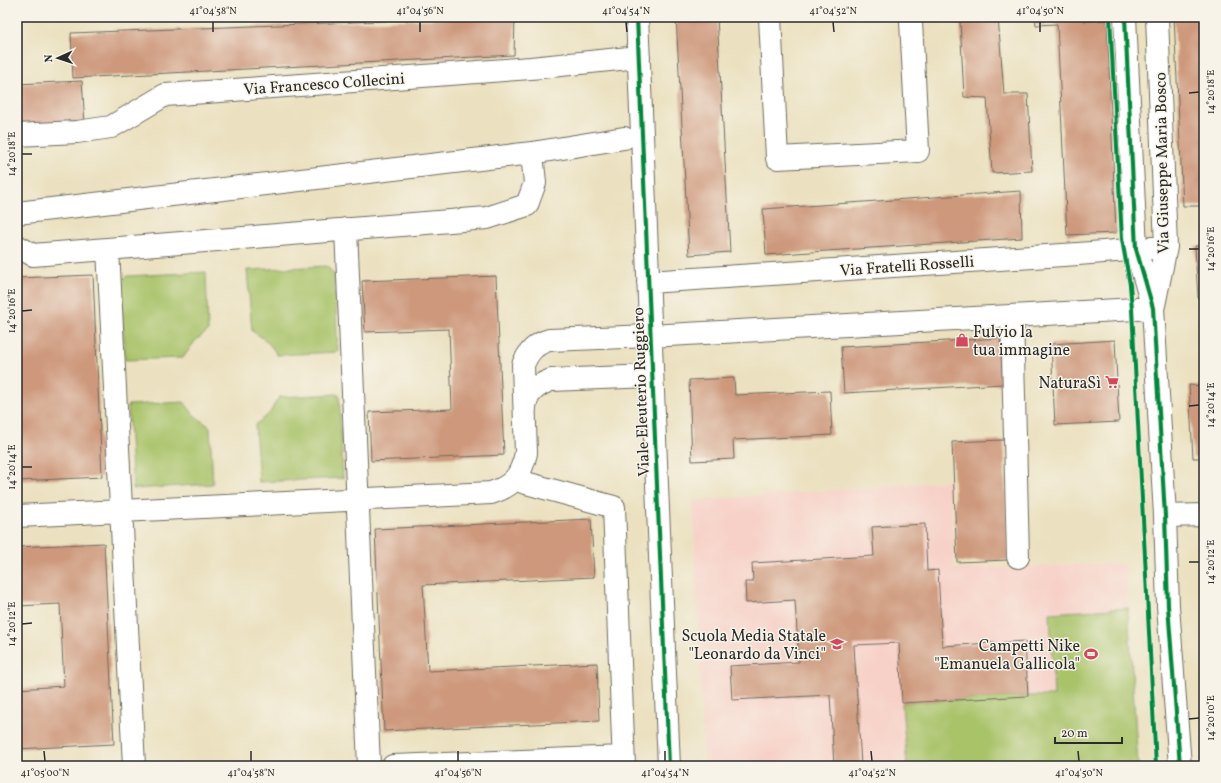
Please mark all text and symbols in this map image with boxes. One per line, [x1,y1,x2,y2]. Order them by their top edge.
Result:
text: 41°04'58"N [189,4,237,18]
text: 41°04'56"N [396,4,444,18]
text: 41°04'54"N [602,4,651,18]
text: 41°04'52"N [809,4,857,18]
text: 41°04'50"N [1016,4,1065,18]
north arrow [38,38,78,78]
text: N [42,54,57,63]
street label: Via Francesco Collecini [243,68,406,102]
text: 14°20'18"E [1204,70,1218,114]
street label: Via Giuseppe Maria Bosco [1150,72,1176,254]
text: 14°20'18"E [5,132,19,176]
text: 14°20'16"E [1204,227,1218,271]
street label: Via Fratelli Rosselli [839,251,975,283]
text: 14°20'16"E [5,289,19,333]
street label: Viale Eleuterio Ruggiero [628,307,656,477]
place label: Fulvio la tua immagine [973,322,1070,362]
shop icon: Fulvio la tua immagine [954,332,970,348]
place label: NaturaSì [1038,373,1101,395]
supermarket icon: NaturaSì [1104,374,1120,390]
text: 14°20'14"E [1204,382,1218,428]
text: 14°20'14"E [5,444,19,490]
text: 14°20'12"E [1204,540,1218,584]
text: 14°20'12"E [5,602,19,646]
place label: Scuola Media Statale "Leonardo da Vinci" [681,626,826,666]
school or university icon: Scuola Media Statale "Leonardo da Vinci" [829,636,845,652]
place label: Campetti Nike "Emanuela Gallicola" [934,636,1080,676]
sports icon: Campetti Nike "Emanuela Gallicola" [1083,646,1099,662]
text: 14°20'10"E [1204,695,1218,741]
scale bar [1055,719,1122,745]
text: 20 m [1061,726,1088,742]
text: 41°05'00"N [21,766,70,780]
text: 41°04'58"N [227,766,275,780]
text: 41°04'56"N [434,766,482,780]
text: 41°04'54"N [641,766,690,780]
text: 41°04'52"N [848,766,896,780]
text: 41°04'50"N [1055,766,1104,780]

